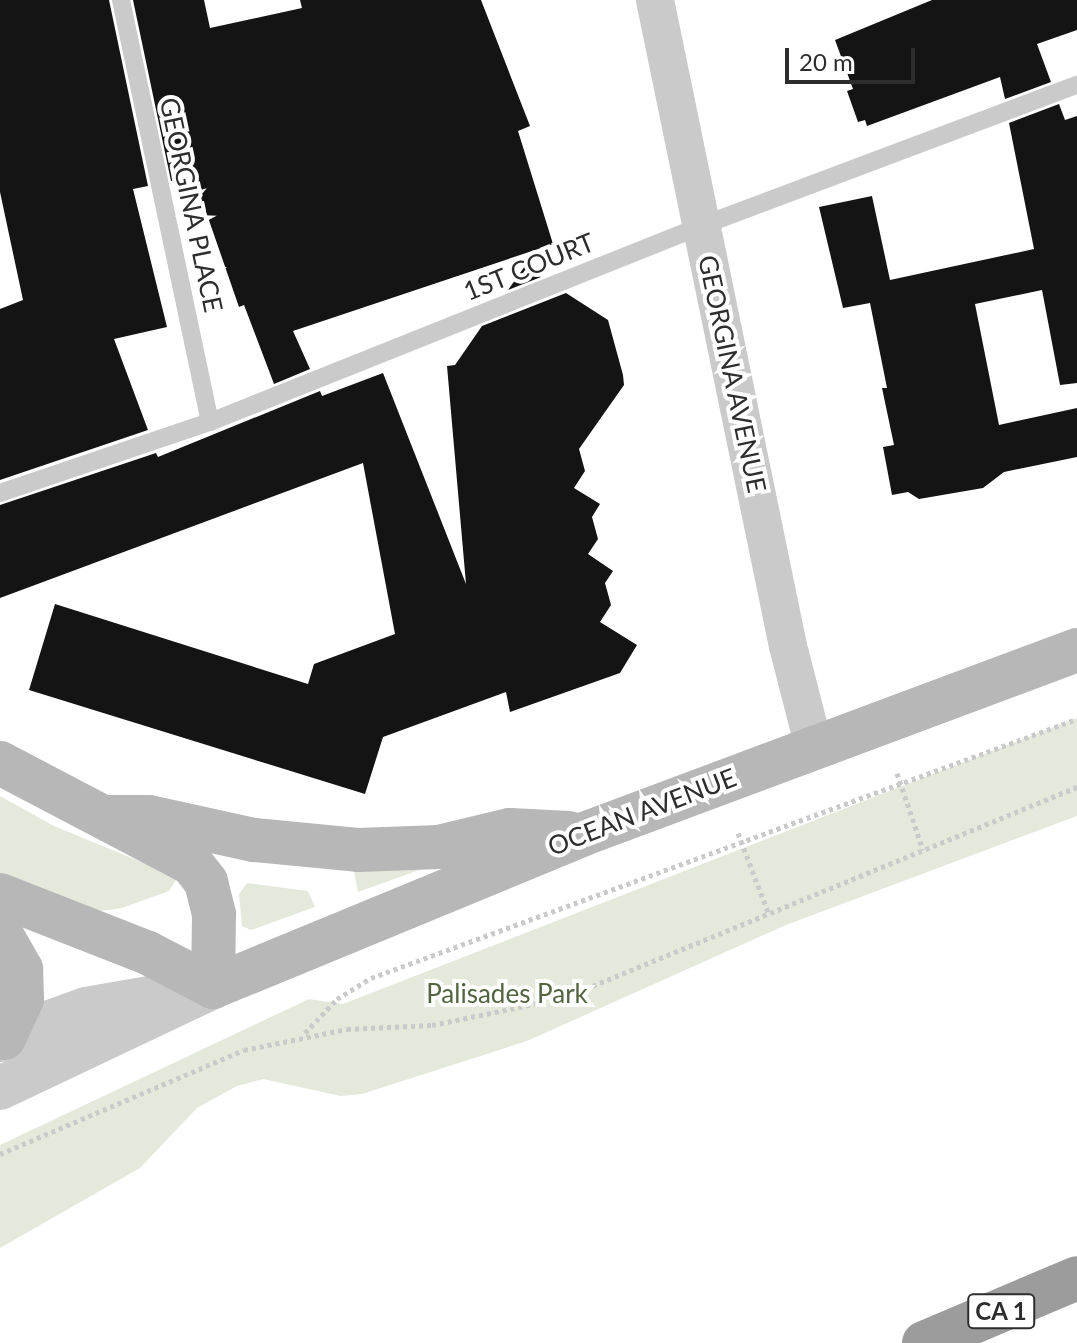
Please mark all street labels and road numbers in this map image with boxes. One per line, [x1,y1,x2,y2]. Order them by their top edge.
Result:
street label: GEORGINA PLACE [153,94,229,316]
street label: 1ST COURT [459,226,599,308]
street label: GEORGINA AVENUE [691,252,773,496]
street label: OCEAN AVENUE [543,762,741,862]
road number: CA 1 [965,1291,1037,1331]

